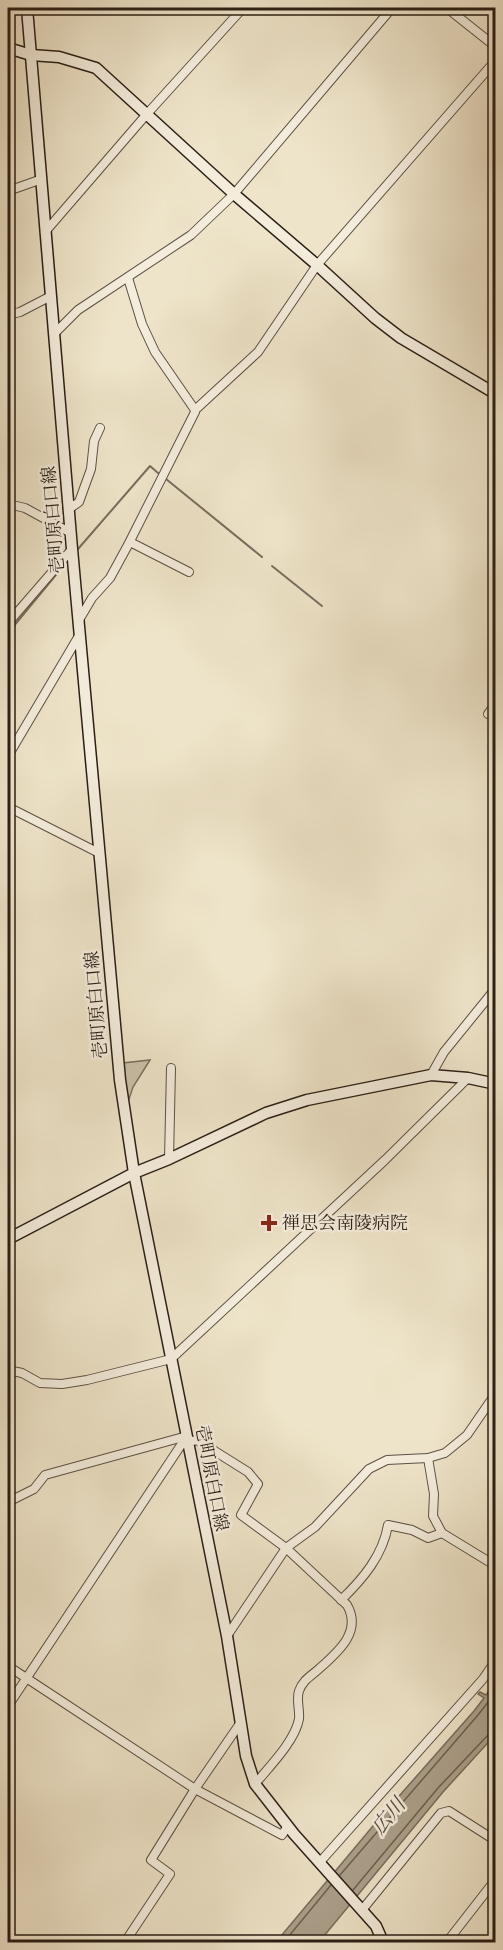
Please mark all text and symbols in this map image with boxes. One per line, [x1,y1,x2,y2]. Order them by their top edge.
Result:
street label: 壱町原白口線 [37,465,69,575]
street label: 壱町原白口線 [80,950,112,1060]
place label: 禅思会南陵病院 [282,1212,408,1234]
marker: 禅思会南陵病院 [260,1214,278,1232]
street label: 壱町原白口線 [191,1423,233,1533]
water label: 広川 [366,1791,411,1839]

